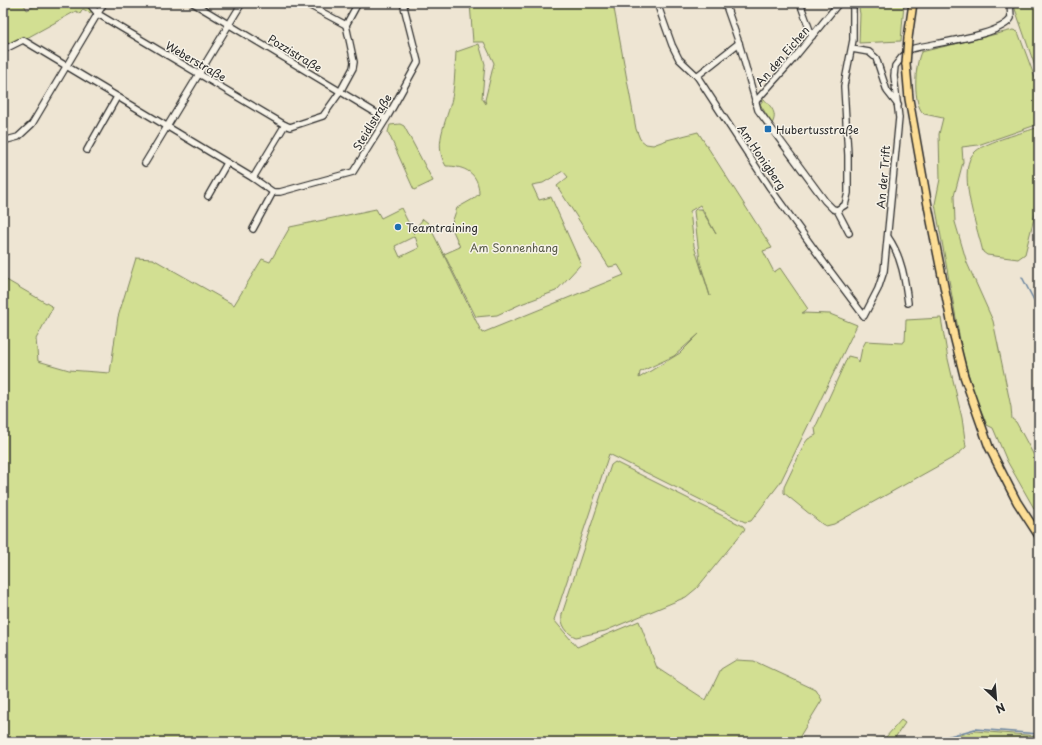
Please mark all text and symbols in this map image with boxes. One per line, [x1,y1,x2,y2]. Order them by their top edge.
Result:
street label: An den Eichen [751,22,813,90]
street label: Pozzistraße [265,30,326,76]
street label: Weberstraße [162,37,230,85]
street label: Steidlstraße [348,90,396,154]
street label: Am Honigberg [734,121,790,193]
place label: Hubertusstraße [776,121,859,138]
marker: Hubertusstraße [763,124,773,134]
street label: An der Trift [872,144,894,209]
place label: Teamtraining [406,219,478,236]
marker: Teamtraining [393,222,403,232]
park label: Am Sonnenhang [470,239,558,256]
north arrow [976,679,1016,719]
text: N [993,699,1008,718]

